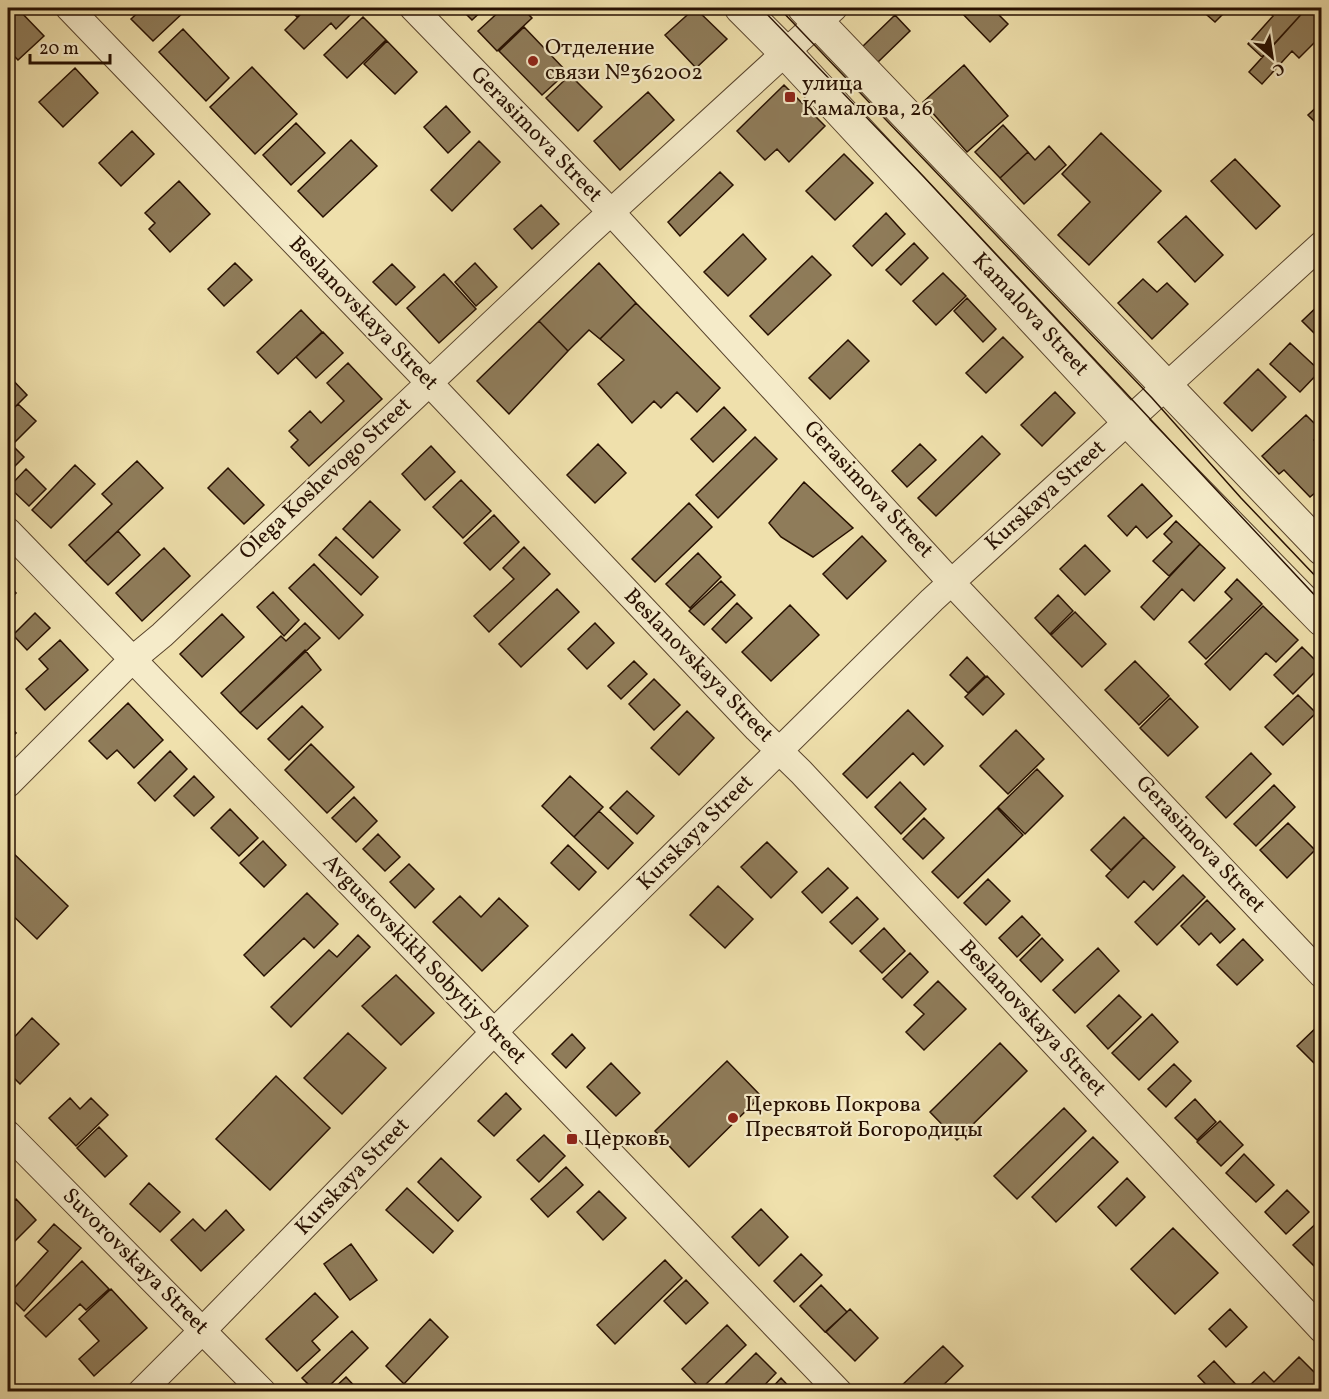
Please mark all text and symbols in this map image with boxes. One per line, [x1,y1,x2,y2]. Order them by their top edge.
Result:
scale bar [30,27,110,65]
north arrow [1242,27,1302,87]
place label: Отделение связи №362002 [545,33,703,89]
text: 20 m [39,37,79,62]
marker: Отделение связи №362002 [526,54,540,68]
text: С [1268,56,1288,80]
street label: Gerasimova Street [463,60,609,210]
place label: улица Камалова, 26 [802,69,933,125]
marker: улица Камалова, 26 [783,90,797,104]
street label: Beslanovskaya Street [281,230,445,398]
street label: Kamalova Street [964,246,1096,384]
street label: Olega Koshevogo Street [233,390,420,567]
street label: Gerasimova Street [796,414,940,566]
street label: Kurskaya Street [979,433,1113,559]
street label: Beslanovskaya Street [616,582,780,750]
street label: Kurskaya Street [631,768,761,898]
street label: Gerasimova Street [1128,769,1272,921]
street label: Avgustovskikh Sobytiy Street [315,848,533,1072]
street label: Beslanovskaya Street [951,934,1113,1104]
place label: Церковь Покрова Пресвятой Богородицы [745,1090,983,1146]
street label: Kurskaya Street [289,1111,418,1243]
marker: Церковь Покрова Пресвятой Богородицы [726,1111,740,1125]
place label: Церковь [584,1124,670,1155]
marker: Церковь [565,1132,579,1146]
street label: Suvorovskaya Street [55,1182,215,1342]

